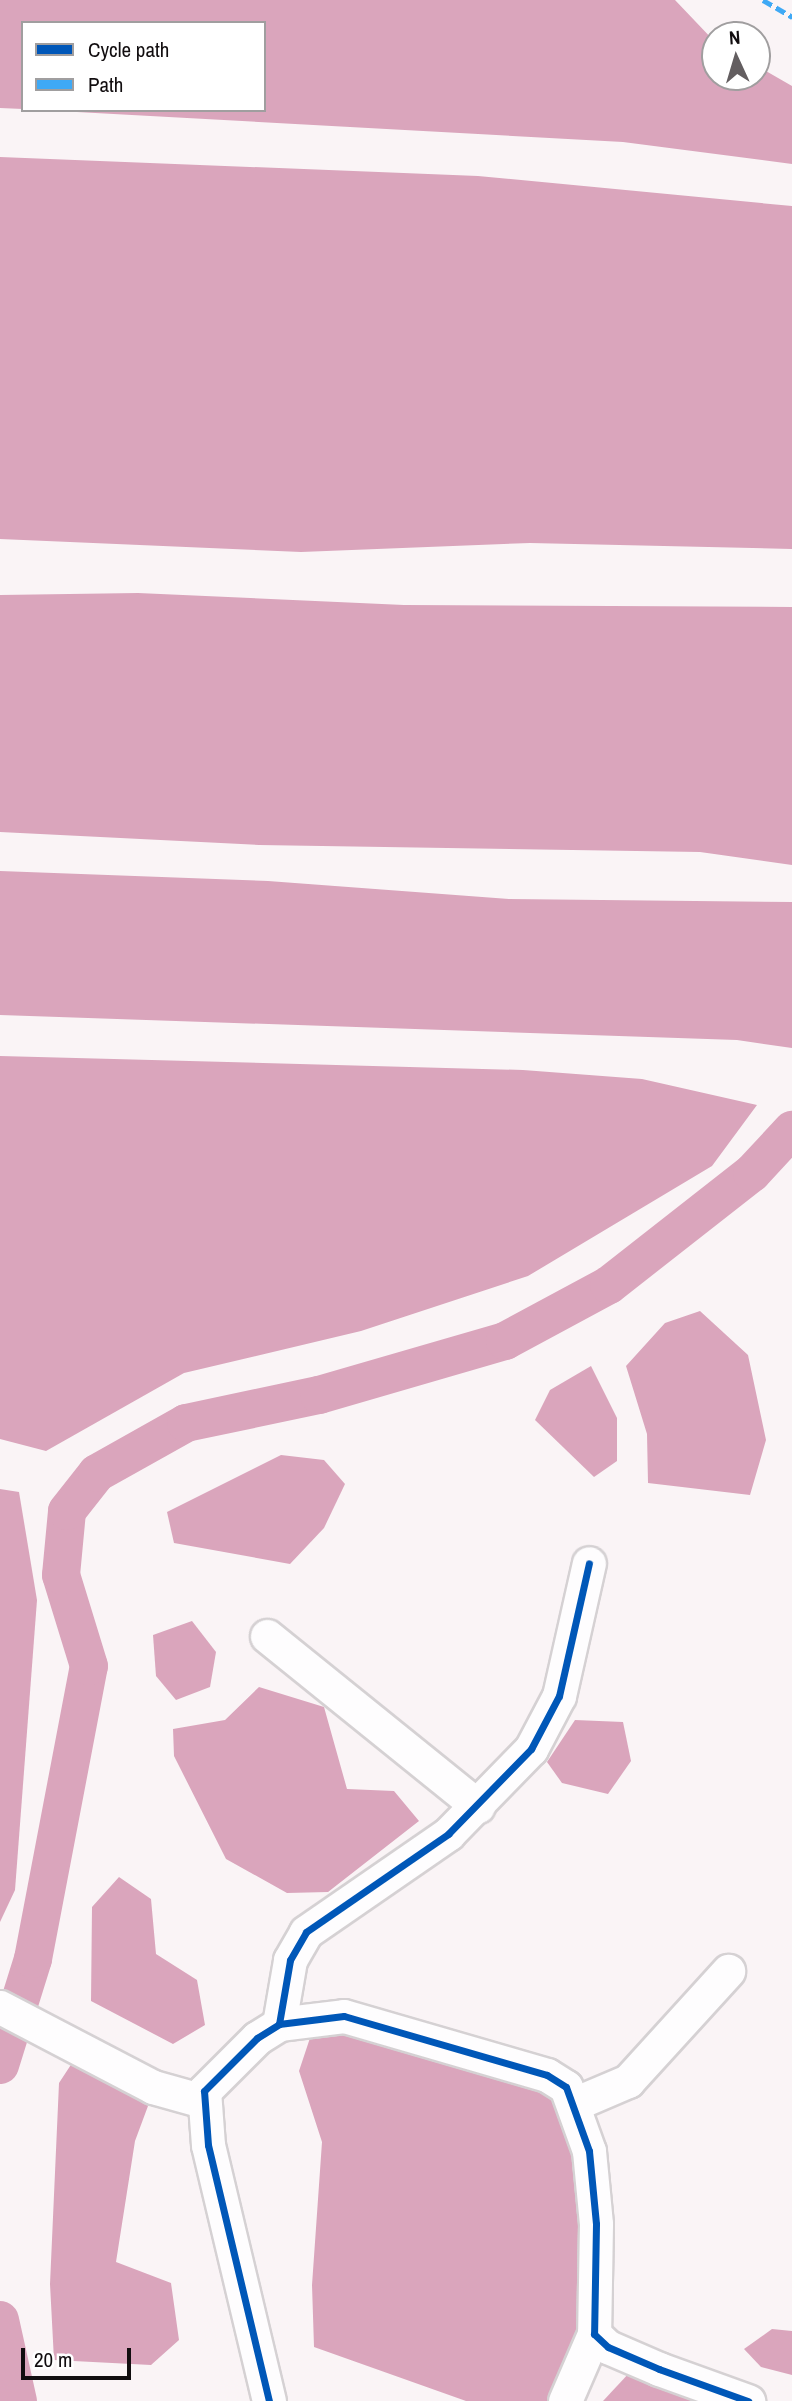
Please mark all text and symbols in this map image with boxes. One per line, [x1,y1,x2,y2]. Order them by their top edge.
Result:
legend [21,21,266,112]
north arrow [701,21,771,91]
text: N [728,24,741,50]
text: Cycle path [88,35,169,64]
text: Path [88,70,123,99]
scale bar [24,2334,135,2378]
text: 20 m [34,2345,72,2374]

